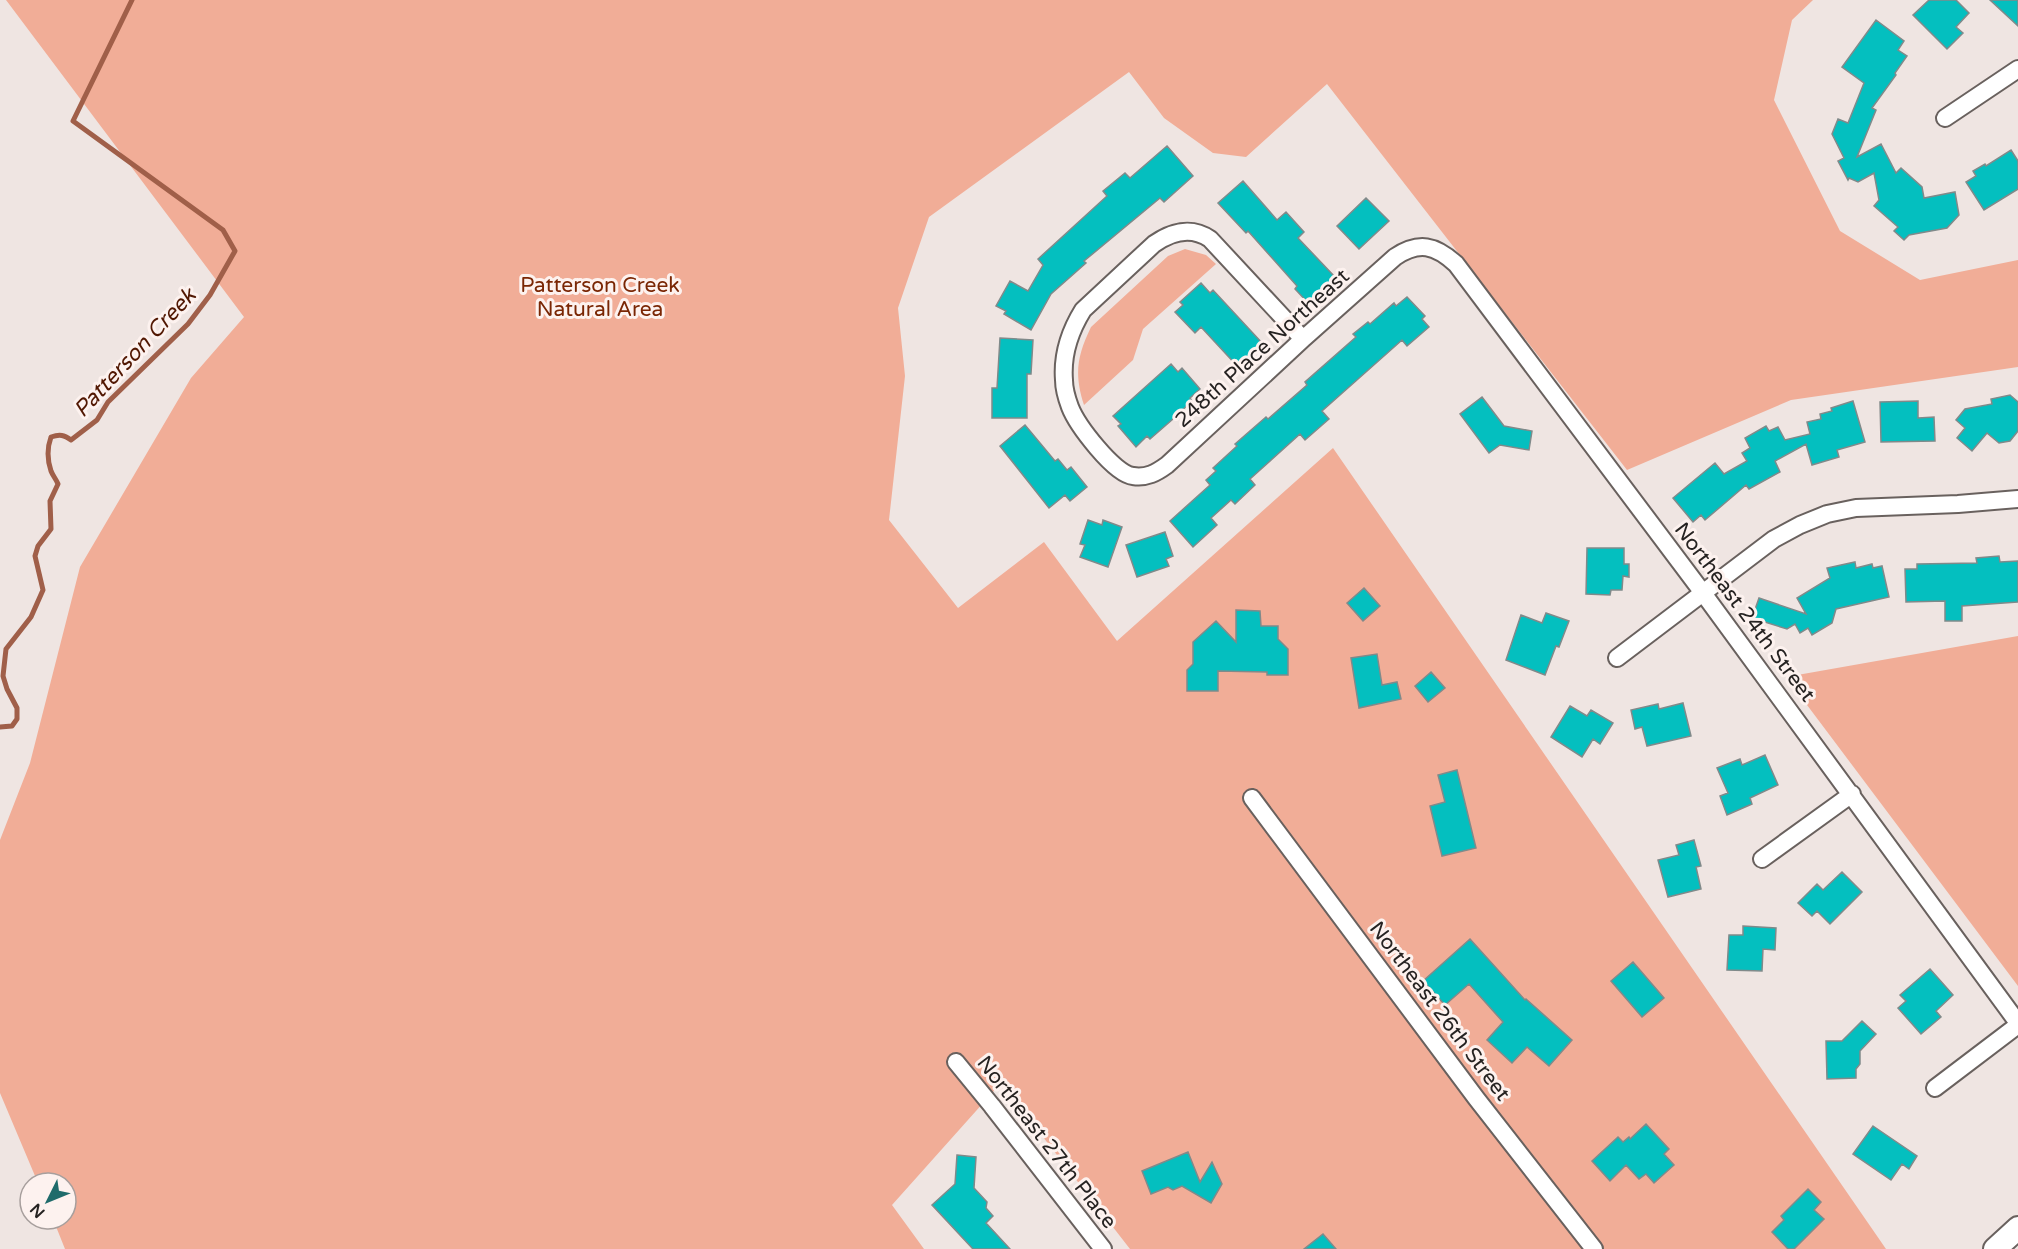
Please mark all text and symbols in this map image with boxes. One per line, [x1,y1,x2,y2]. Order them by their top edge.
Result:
street label: 248th Place Northeast [1170,264,1354,433]
park label: Patterson Creek Natural Area [520,273,680,322]
water label: Patterson Creek [68,281,203,423]
street label: Northeast 24th Street [1669,518,1820,707]
street label: Northeast 26th Street [1364,917,1515,1106]
street label: Northeast 27th Place [971,1051,1122,1234]
north arrow [18,1171,78,1231]
text: N [26,1199,49,1222]

